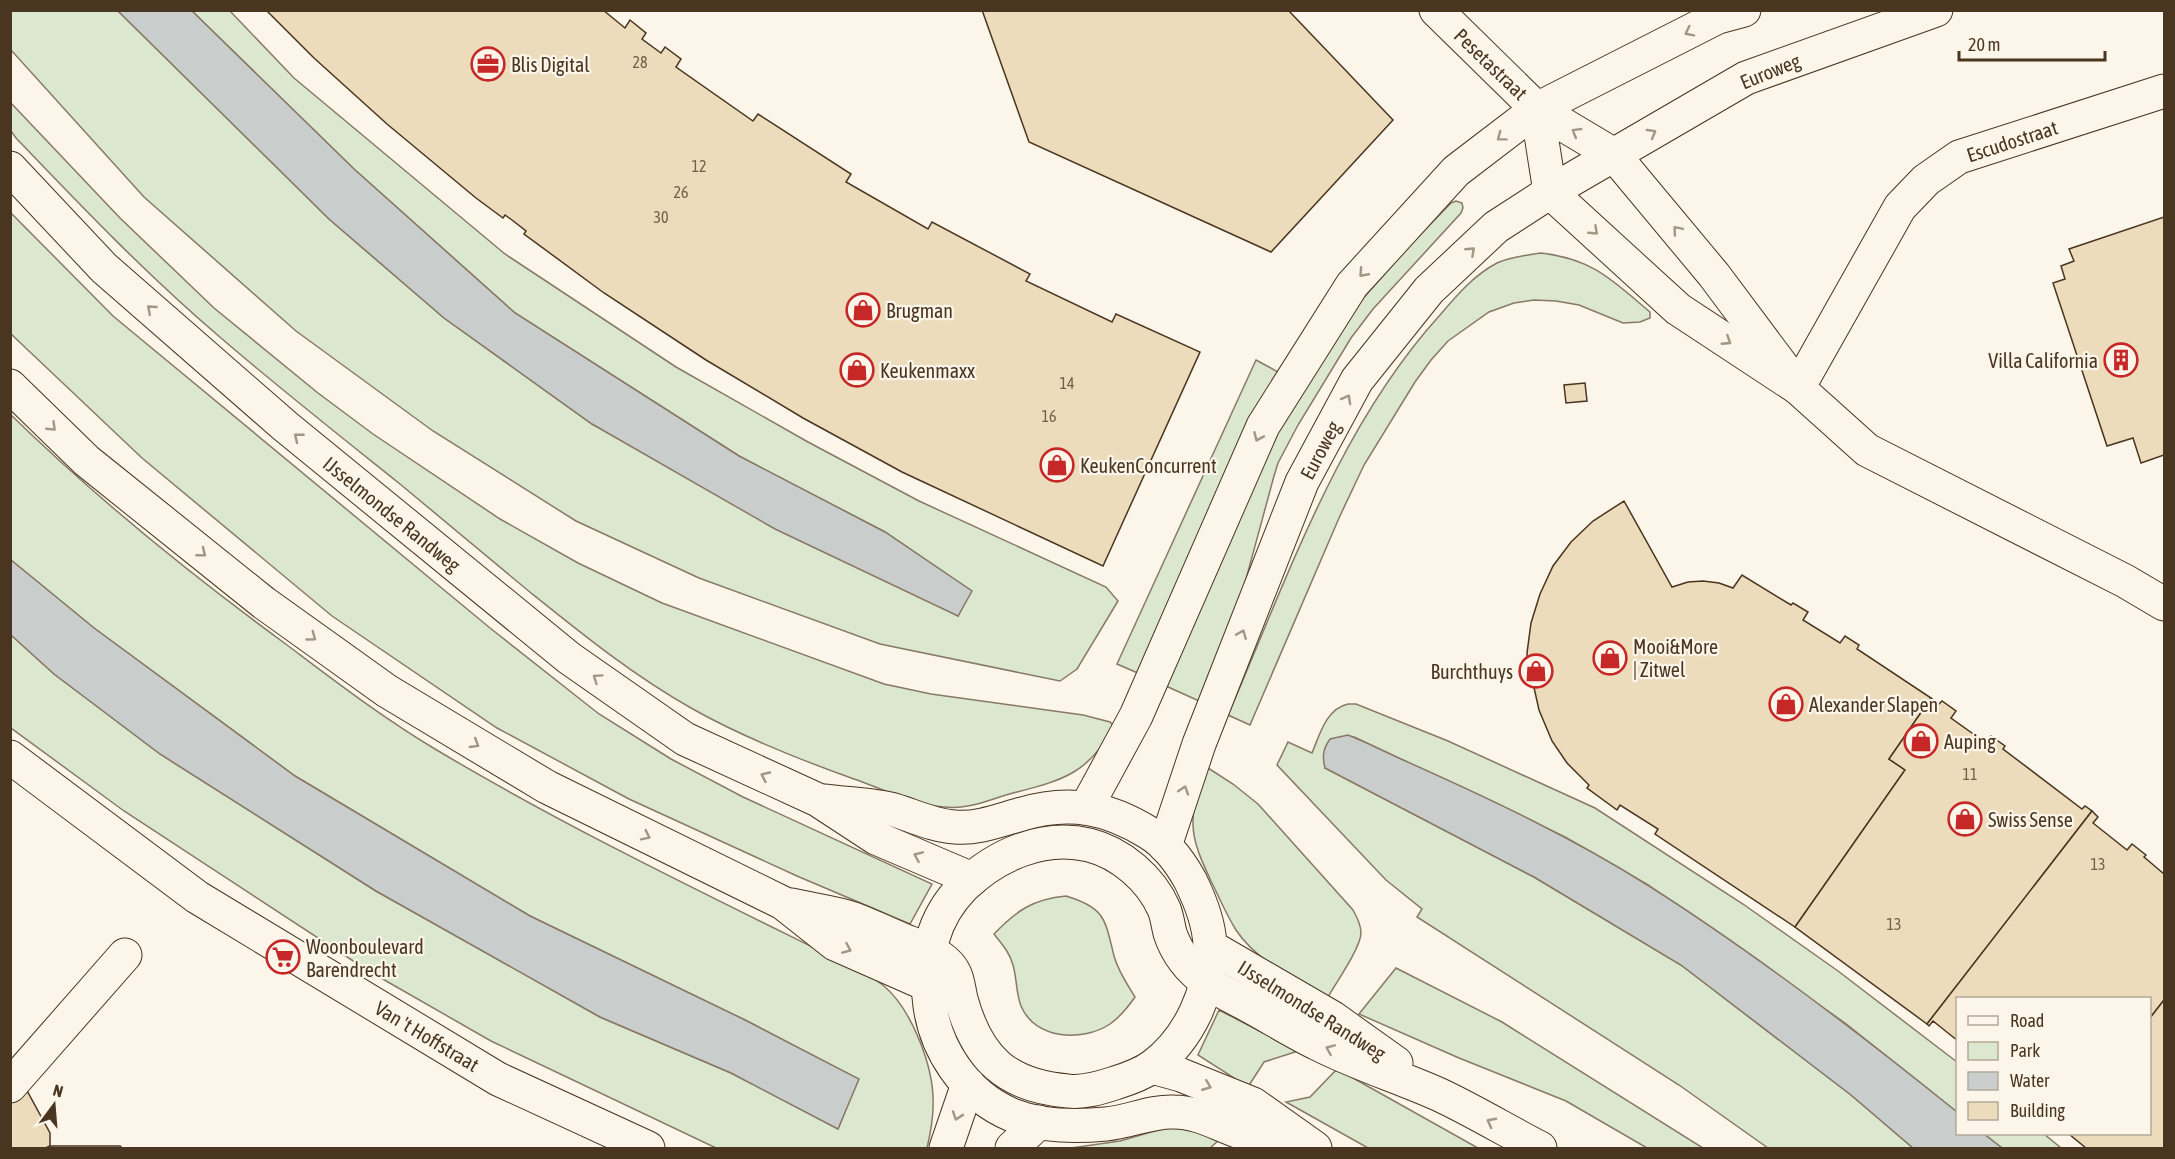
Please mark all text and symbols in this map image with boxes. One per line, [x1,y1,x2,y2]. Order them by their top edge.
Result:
street label: Pesetastraat [1450,24,1532,105]
scale bar [1959,24,2104,62]
one-way arrow [1685,25,1696,36]
text: 20 m [1968,34,2000,55]
office icon: Blis Digital [470,46,506,82]
street label: Euroweg [1737,48,1804,93]
place label: Blis Digital [511,53,590,76]
house number: 28 [632,53,648,71]
street label: Escudostraat [1964,115,2061,166]
one-way arrow [1572,128,1582,139]
one-way arrow [1646,128,1656,140]
one-way arrow [1497,129,1508,140]
house number: 12 [691,157,707,175]
house number: 26 [673,183,689,201]
house number: 30 [653,208,669,226]
one-way arrow [1586,224,1597,235]
one-way arrow [1673,226,1684,237]
one-way arrow [1464,247,1475,258]
one-way arrow [1359,266,1370,277]
shop icon: Brugman [845,292,881,328]
place label: Brugman [886,299,953,322]
one-way arrow [147,305,158,316]
one-way arrow [1720,334,1731,345]
building icon: Villa California [2103,342,2139,378]
place label: Villa California [1988,349,2098,372]
shop icon: Keukenmaxx [839,352,875,388]
place label: Keukenmaxx [880,359,975,382]
house number: 14 [1059,374,1075,392]
one-way arrow [1340,395,1351,406]
house number: 16 [1041,407,1057,425]
street label: Euroweg [1295,417,1345,483]
one-way arrow [45,420,56,431]
one-way arrow [1253,431,1265,442]
one-way arrow [294,433,305,444]
shop icon: KeukenConcurrent [1039,447,1075,483]
street label: IJsselmondse Randweg [319,452,466,577]
place label: KeukenConcurrent [1080,454,1217,477]
one-way arrow [195,545,206,556]
one-way arrow [305,630,316,641]
one-way arrow [1234,630,1247,640]
place label: Mooi&More | Zitwel [1633,635,1718,681]
shop icon: Mooi&More | Zitwel [1592,640,1628,676]
shop icon: Burchthuys [1518,653,1554,689]
place label: Burchthuys [1430,660,1513,683]
one-way arrow [593,674,604,685]
shop icon: Alexander Slapen [1768,686,1804,722]
place label: Alexander Slapen [1809,693,1938,716]
shop icon: Auping [1903,723,1939,759]
place label: Auping [1944,730,1996,753]
one-way arrow [469,736,479,748]
house number: 11 [1962,765,1978,783]
one-way arrow [760,771,771,783]
one-way arrow [1176,785,1189,796]
shop icon: Swiss Sense [1947,801,1983,837]
place label: Swiss Sense [1988,808,2073,831]
one-way arrow [640,828,651,840]
one-way arrow [914,851,925,863]
house number: 13 [2090,855,2106,873]
house number: 13 [1886,915,1902,933]
place label: Woonboulevard Barendrecht [306,935,424,981]
supermarket icon: Woonboulevard Barendrecht [265,939,301,975]
one-way arrow [841,942,852,954]
street label: IJsselmondse Randweg [1234,955,1390,1065]
street label: Van 't Hoffstraat [371,996,483,1076]
legend [1956,997,2151,1135]
text: Road [2010,1010,2044,1031]
text: Park [2010,1040,2040,1061]
one-way arrow [1325,1044,1336,1056]
text: Water [2010,1070,2050,1091]
north arrow [24,1075,84,1135]
one-way arrow [1201,1078,1212,1091]
text: N [51,1081,65,1101]
text: Building [2010,1100,2065,1121]
one-way arrow [952,1111,964,1121]
one-way arrow [1487,1118,1497,1129]

